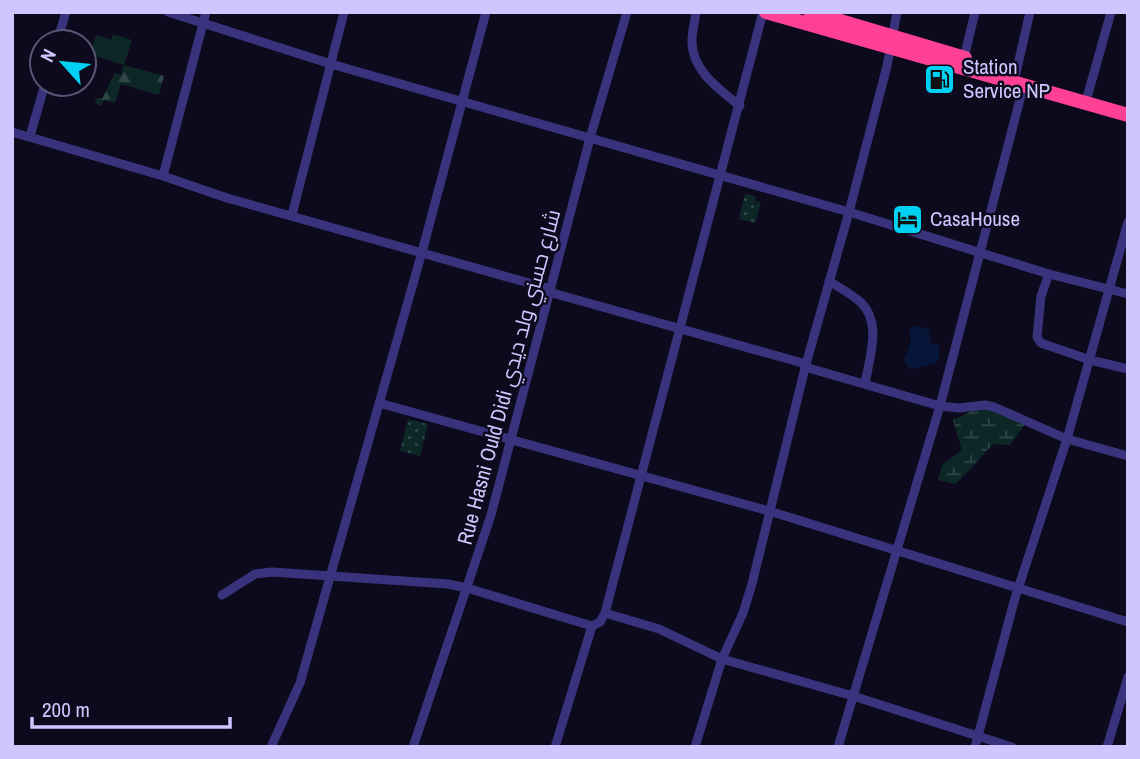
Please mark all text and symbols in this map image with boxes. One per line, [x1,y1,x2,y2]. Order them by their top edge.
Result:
north arrow [28,28,98,98]
text: N [34,44,62,66]
place label: Station Service NP [963,52,1050,105]
fuel station icon: Station Service NP [923,62,957,96]
hotel icon: CasaHouse [890,202,924,236]
place label: CasaHouse [930,204,1020,233]
street label: Rue Hasni Ould Didi شارع حسني ولد ديدي [450,206,569,548]
scale bar [32,686,229,730]
text: 200 m [42,695,90,724]

